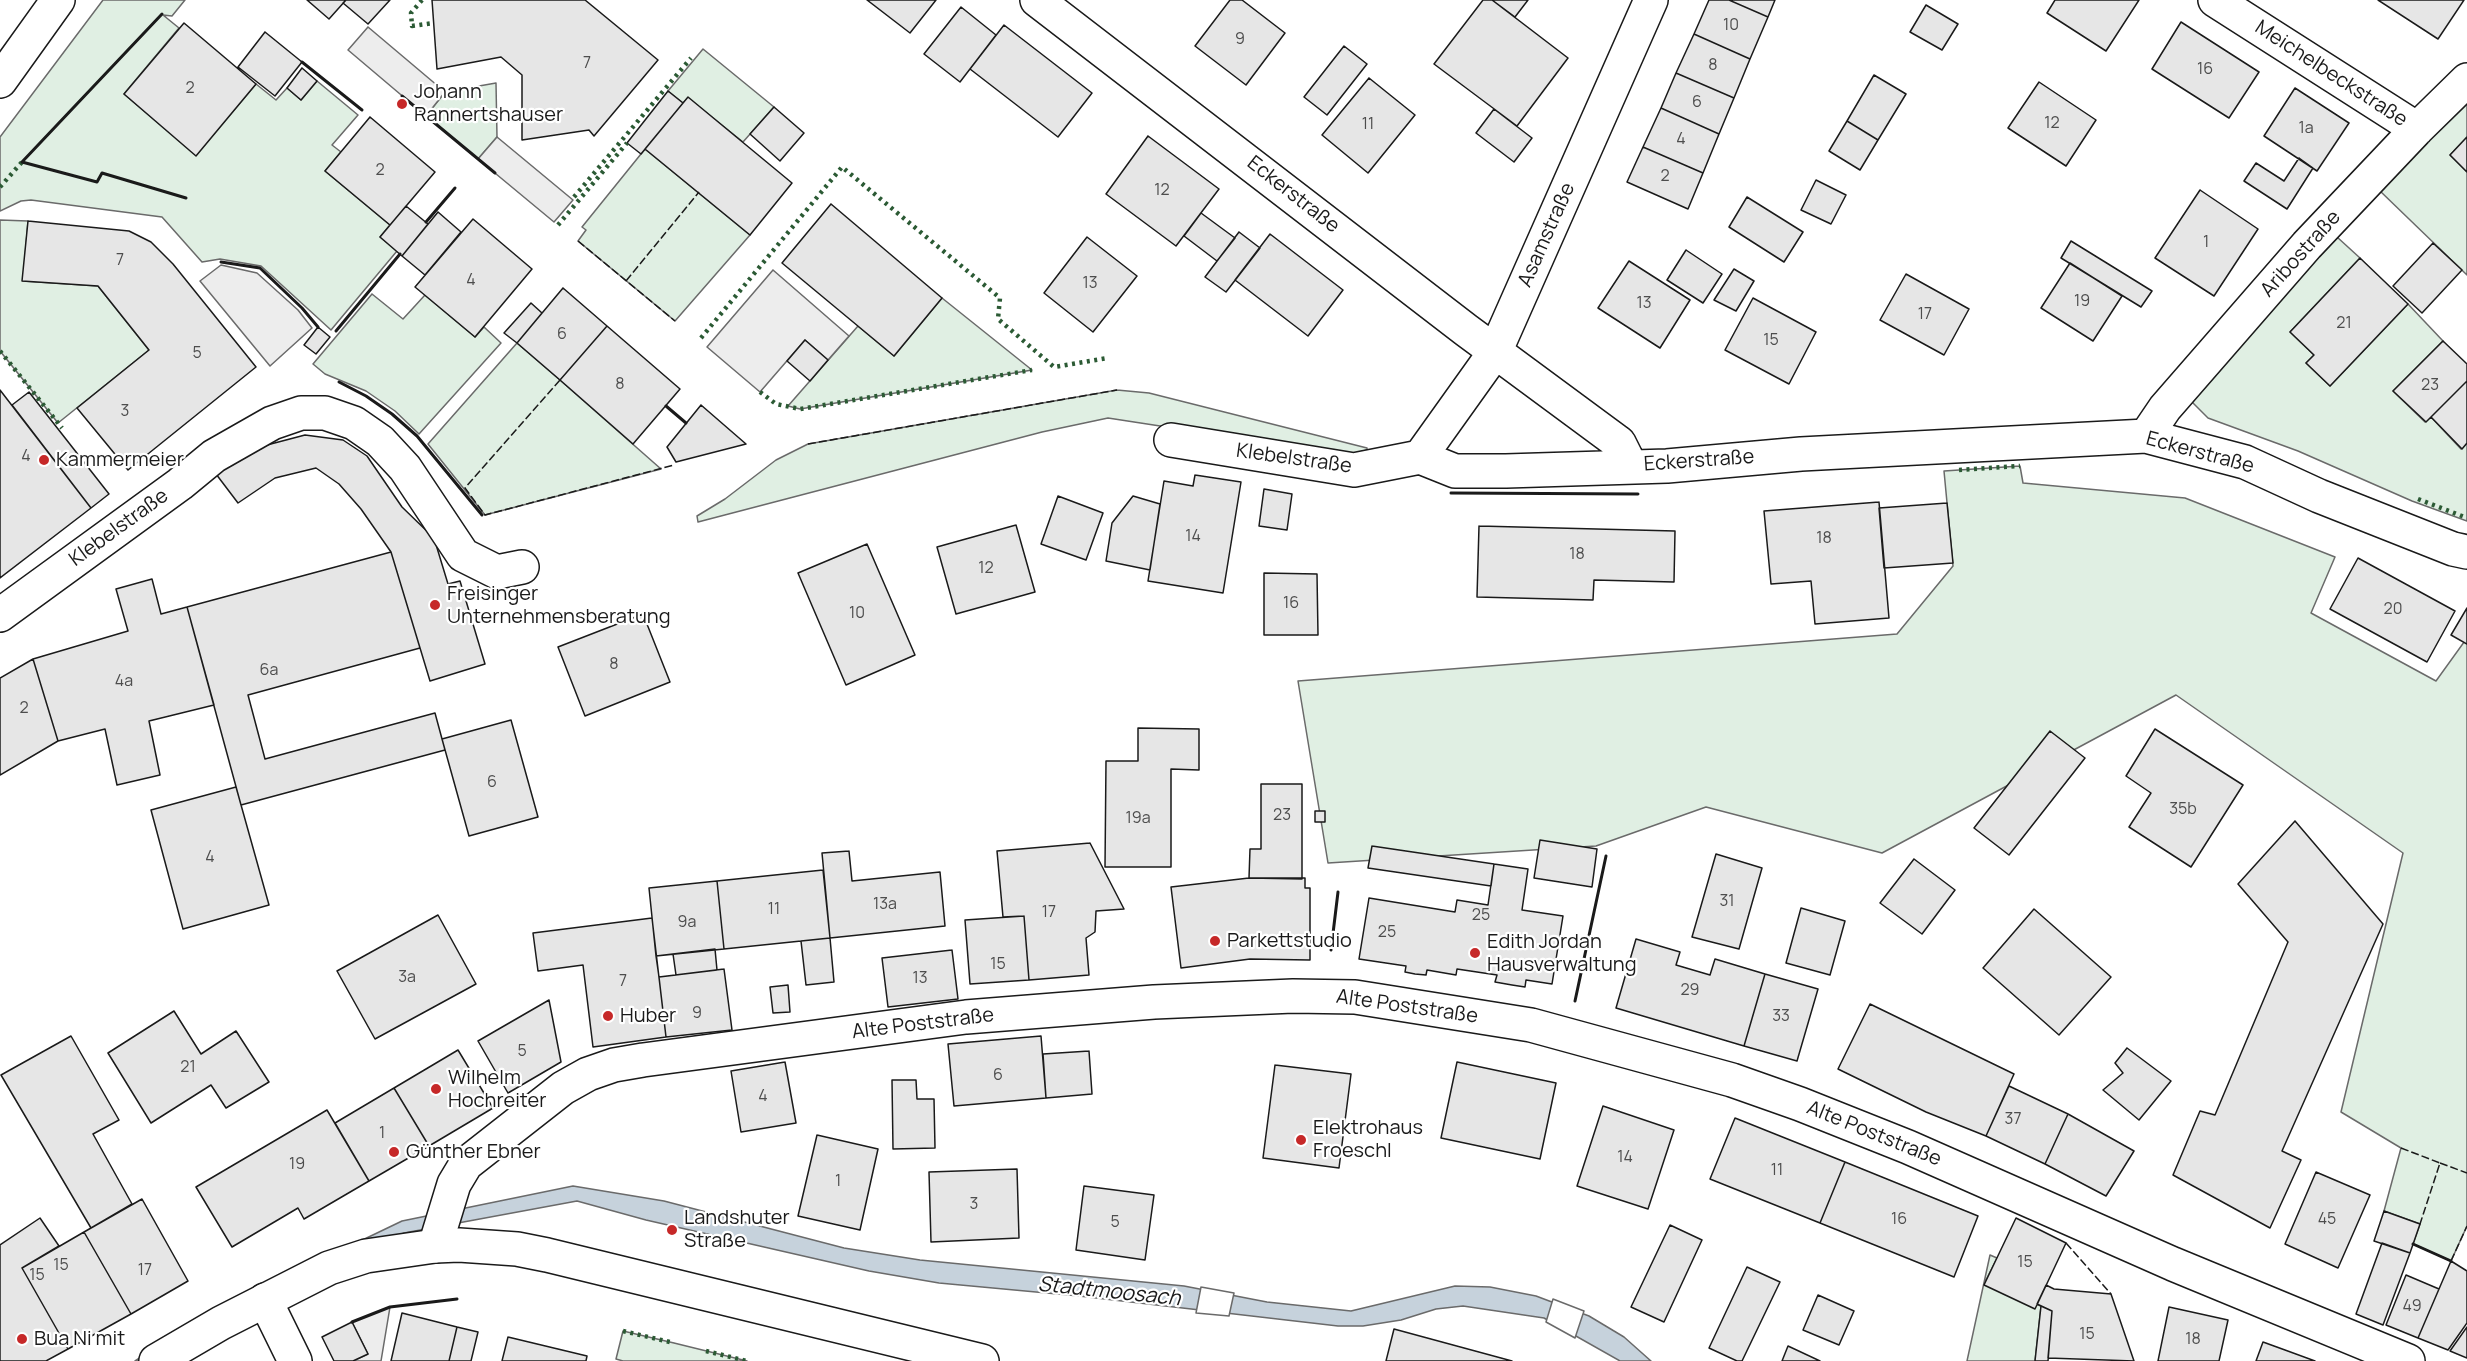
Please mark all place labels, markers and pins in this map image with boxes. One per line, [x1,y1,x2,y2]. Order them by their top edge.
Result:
place label: Johann Rannertshauser [414,80,563,127]
marker: Johann Rannertshauser [395,97,409,111]
place label: Kammermeier [56,448,184,472]
marker: Kammermeier [37,453,51,467]
place label: Freisinger Unternehmensberatung [447,582,671,629]
marker: Freisinger Unternehmensberatung [428,598,442,612]
place label: Parkettstudio [1227,929,1352,953]
place label: Edith Jordan Hausverwaltung [1487,930,1637,977]
marker: Parkettstudio [1208,934,1222,948]
marker: Edith Jordan Hausverwaltung [1468,946,1482,960]
place label: Huber [620,1004,676,1028]
marker: Huber [601,1009,615,1023]
place label: Wilhelm Hochreiter [448,1066,546,1113]
marker: Wilhelm Hochreiter [429,1082,443,1096]
place label: Elektrohaus Froeschl [1313,1116,1423,1163]
marker: Elektrohaus Froeschl [1294,1133,1308,1147]
place label: Günther Ebner [406,1140,541,1164]
marker: Günther Ebner [387,1145,401,1159]
place label: Landshuter Straße [684,1206,790,1253]
marker: Landshuter Straße [665,1223,679,1237]
place label: Bua Ni mit [34,1327,125,1351]
marker: Bua Ni mit [15,1332,29,1346]

